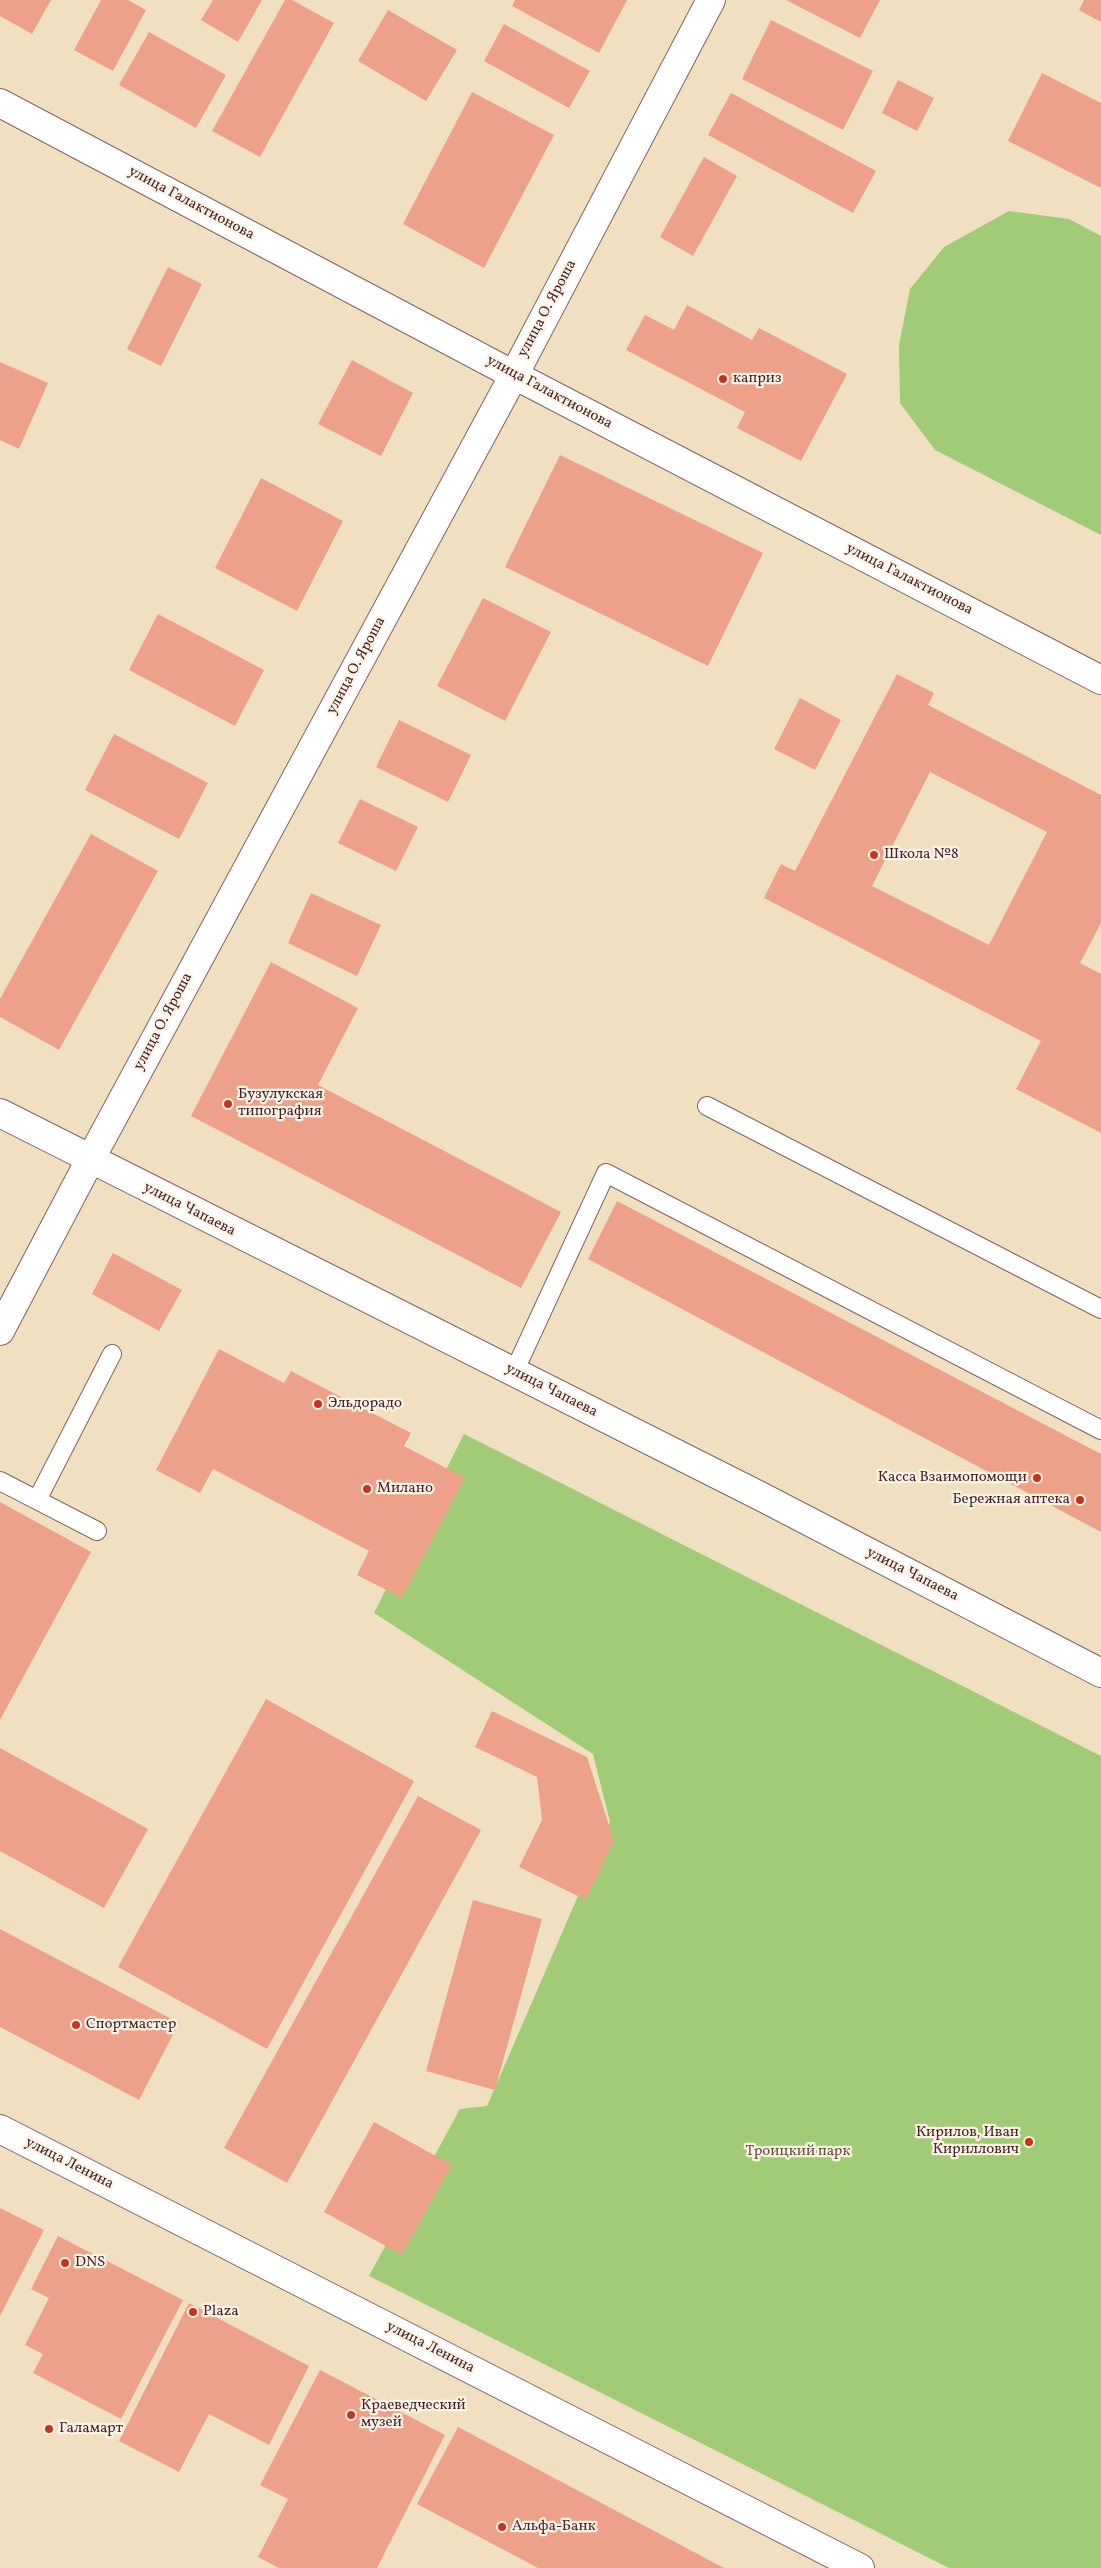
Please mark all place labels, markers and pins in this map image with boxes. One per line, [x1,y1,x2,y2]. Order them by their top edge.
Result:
place label: каприз [733,370,781,388]
marker: каприз [717,373,729,385]
place label: Школа №8 [884,846,959,864]
marker: Школа №8 [868,849,880,861]
place label: Бузулукская типография [238,1086,323,1121]
marker: Бузулукская типография [222,1098,234,1110]
place label: Эльдорадо [328,1395,402,1413]
marker: Эльдорадо [312,1398,324,1410]
place label: Касса Взаимопомощи [878,1469,1027,1487]
marker: Касса Взаимопомощи [1031,1472,1043,1484]
place label: Милано [377,1480,433,1498]
marker: Милано [361,1483,373,1495]
place label: Бережная аптека [952,1491,1070,1509]
marker: Бережная аптека [1074,1494,1086,1506]
place label: Спортмастер [86,2016,176,2034]
marker: Спортмастер [70,2019,82,2031]
place label: Кирилов, Иван Кириллович [916,2124,1019,2159]
marker: Кирилов, Иван Кириллович [1023,2136,1035,2148]
place label: DNS [75,2254,105,2272]
marker: DNS [59,2257,71,2269]
place label: Plaza [203,2303,239,2321]
marker: Plaza [187,2306,199,2318]
place label: Краеведческий музей [361,2397,466,2432]
marker: Краеведческий музей [345,2409,357,2421]
place label: Галамарт [59,2420,123,2438]
marker: Галамарт [43,2423,55,2435]
place label: Альфа-Банк [512,2518,596,2536]
marker: Альфа-Банк [496,2521,508,2533]

